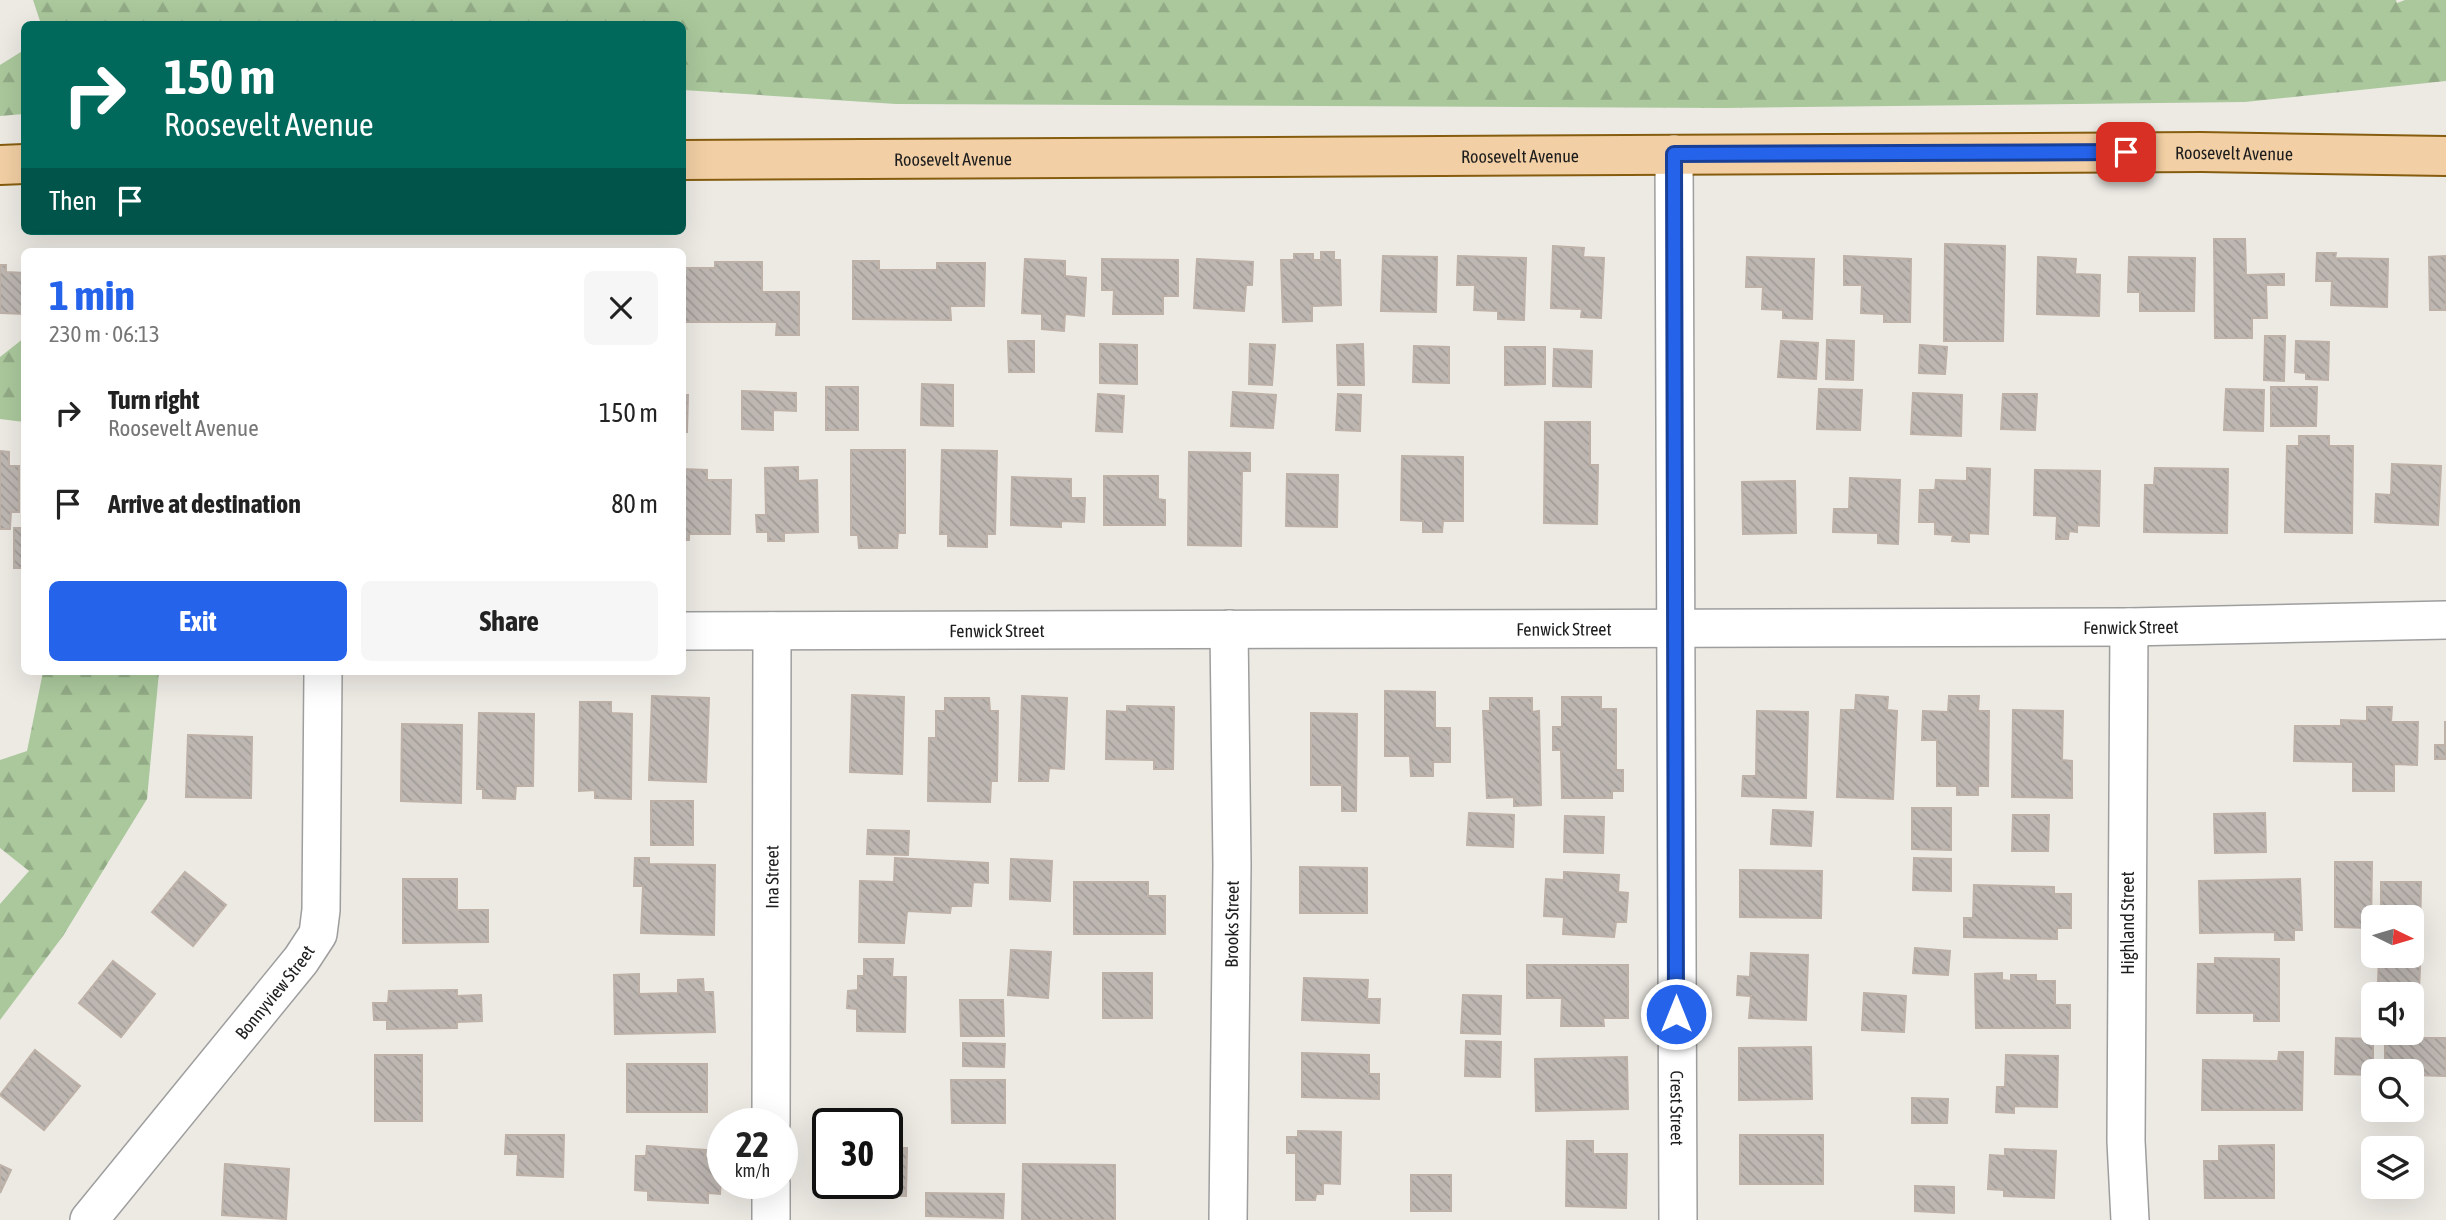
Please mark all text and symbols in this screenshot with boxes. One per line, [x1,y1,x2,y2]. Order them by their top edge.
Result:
text: 150 m [164,48,275,104]
icon: right [49,49,140,140]
text: Roosevelt Avenue [164,106,374,143]
pin [2096,122,2156,182]
icon: arrive [2107,133,2145,171]
street label: Roosevelt Avenue [2175,141,2293,164]
street label: Roosevelt Avenue [1461,145,1579,166]
street label: Roosevelt Avenue [894,148,1012,169]
icon: arrive [111,182,149,220]
text: Then [49,186,97,216]
text: 1 min [49,271,135,319]
button: close [584,271,658,345]
text: 230 m · 06:13 [49,321,160,347]
text: Turn right [108,385,199,415]
icon: right [49,394,87,432]
text: 150 m [599,398,658,428]
text: Roosevelt Avenue [108,415,259,441]
icon: arrive [49,485,87,523]
text: Arrive at destination [108,489,301,519]
text: 80 m [611,489,658,519]
button: Exit [49,581,347,661]
button: Share [361,581,658,661]
street label: Fenwick Street [2083,615,2179,638]
street label: Fenwick Street [1516,618,1612,639]
street label: Fenwick Street [949,619,1045,641]
street label: Ina Street [761,845,782,909]
street label: Highland Street [2117,871,2138,975]
street label: Brooks Street [1220,880,1242,968]
north arrow [2361,905,2424,968]
map controls [2361,905,2424,1199]
street label: Bonnyview Street [231,941,318,1043]
position arrow [1639,977,1713,1051]
button: sound [2361,982,2424,1045]
button: search [2361,1059,2424,1122]
street label: Crest Street [1667,1070,1688,1146]
speed limit sign: 30 [812,1108,903,1199]
text: 22 [736,1124,769,1164]
button: layers [2361,1136,2424,1199]
text: km/h [735,1160,770,1181]

